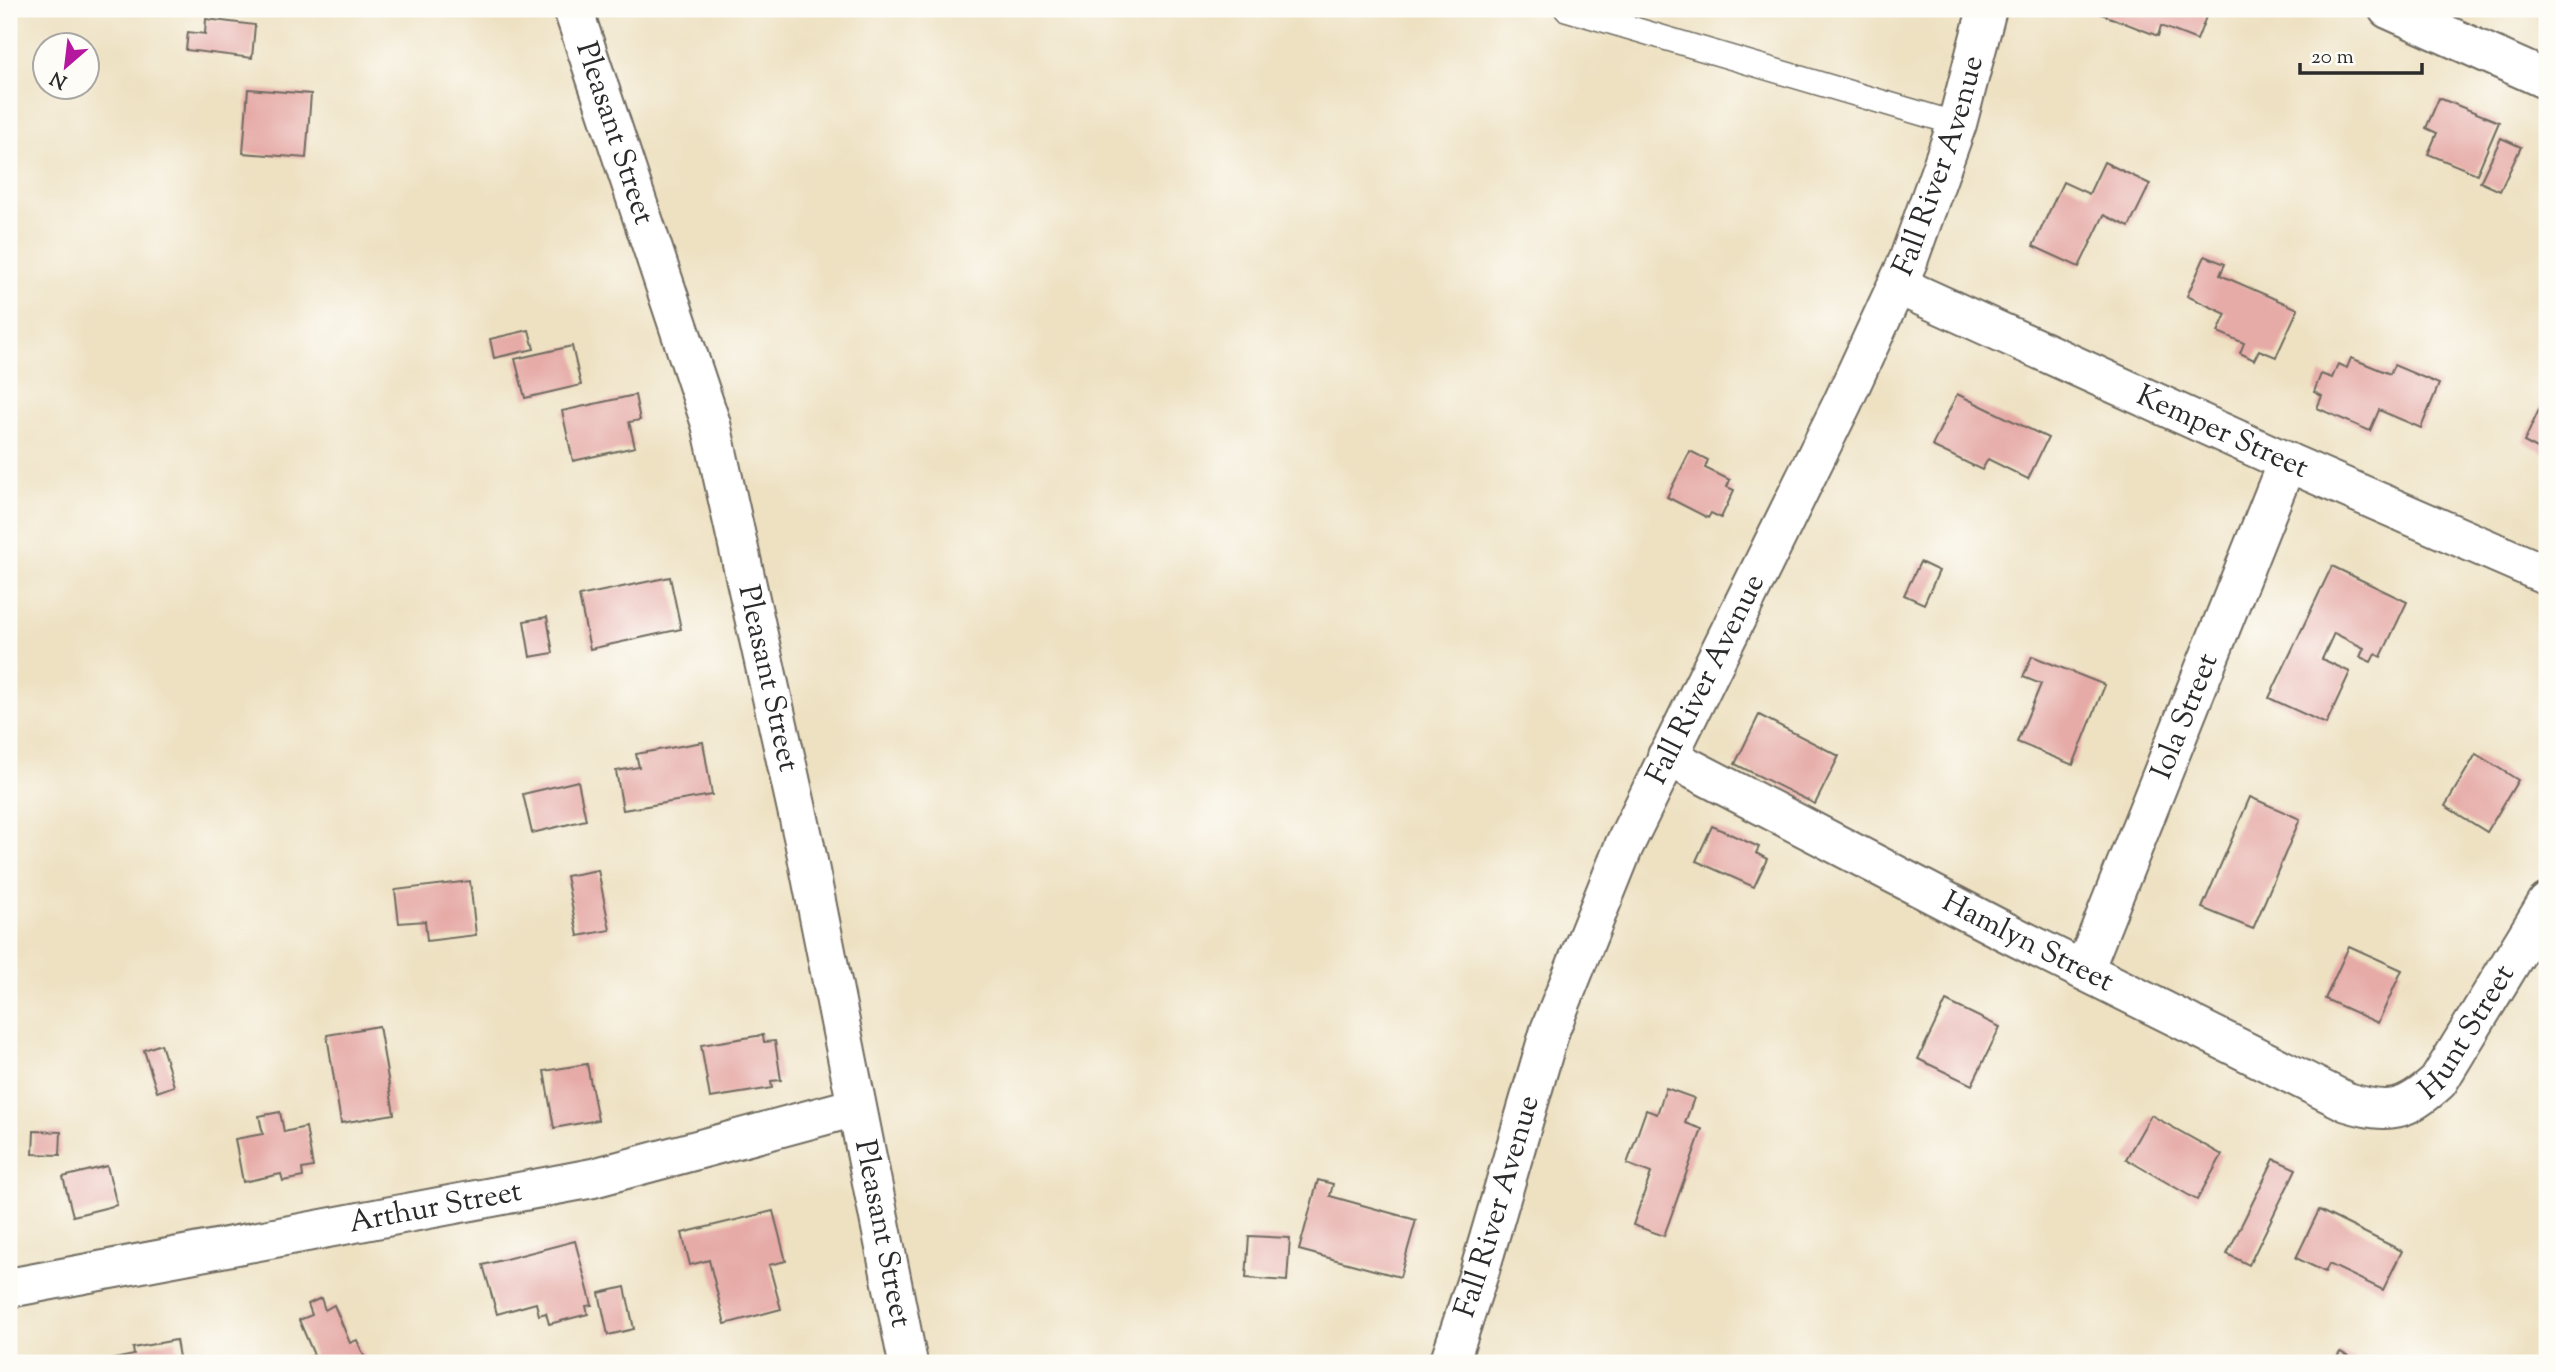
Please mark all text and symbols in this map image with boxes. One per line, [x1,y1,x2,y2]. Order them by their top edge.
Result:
north arrow [32,32,102,102]
scale bar [2300,32,2423,76]
street label: Pleasant Street [564,36,665,230]
text: 20 m [2311,43,2354,73]
street label: Fall River Avenue [1882,51,1995,283]
text: N [46,63,72,94]
street label: Kemper Street [2129,375,2315,490]
street label: Fall River Avenue [1636,567,1776,792]
street label: Pleasant Street [726,581,809,776]
street label: Iola Street [2141,647,2230,786]
street label: Hamlyn Street [1934,881,2121,1004]
street label: Hunt Street [2409,957,2526,1111]
street label: Fall River Avenue [1444,1090,1551,1323]
street label: Pleasant Street [843,1136,922,1331]
street label: Arthur Street [346,1170,525,1245]

